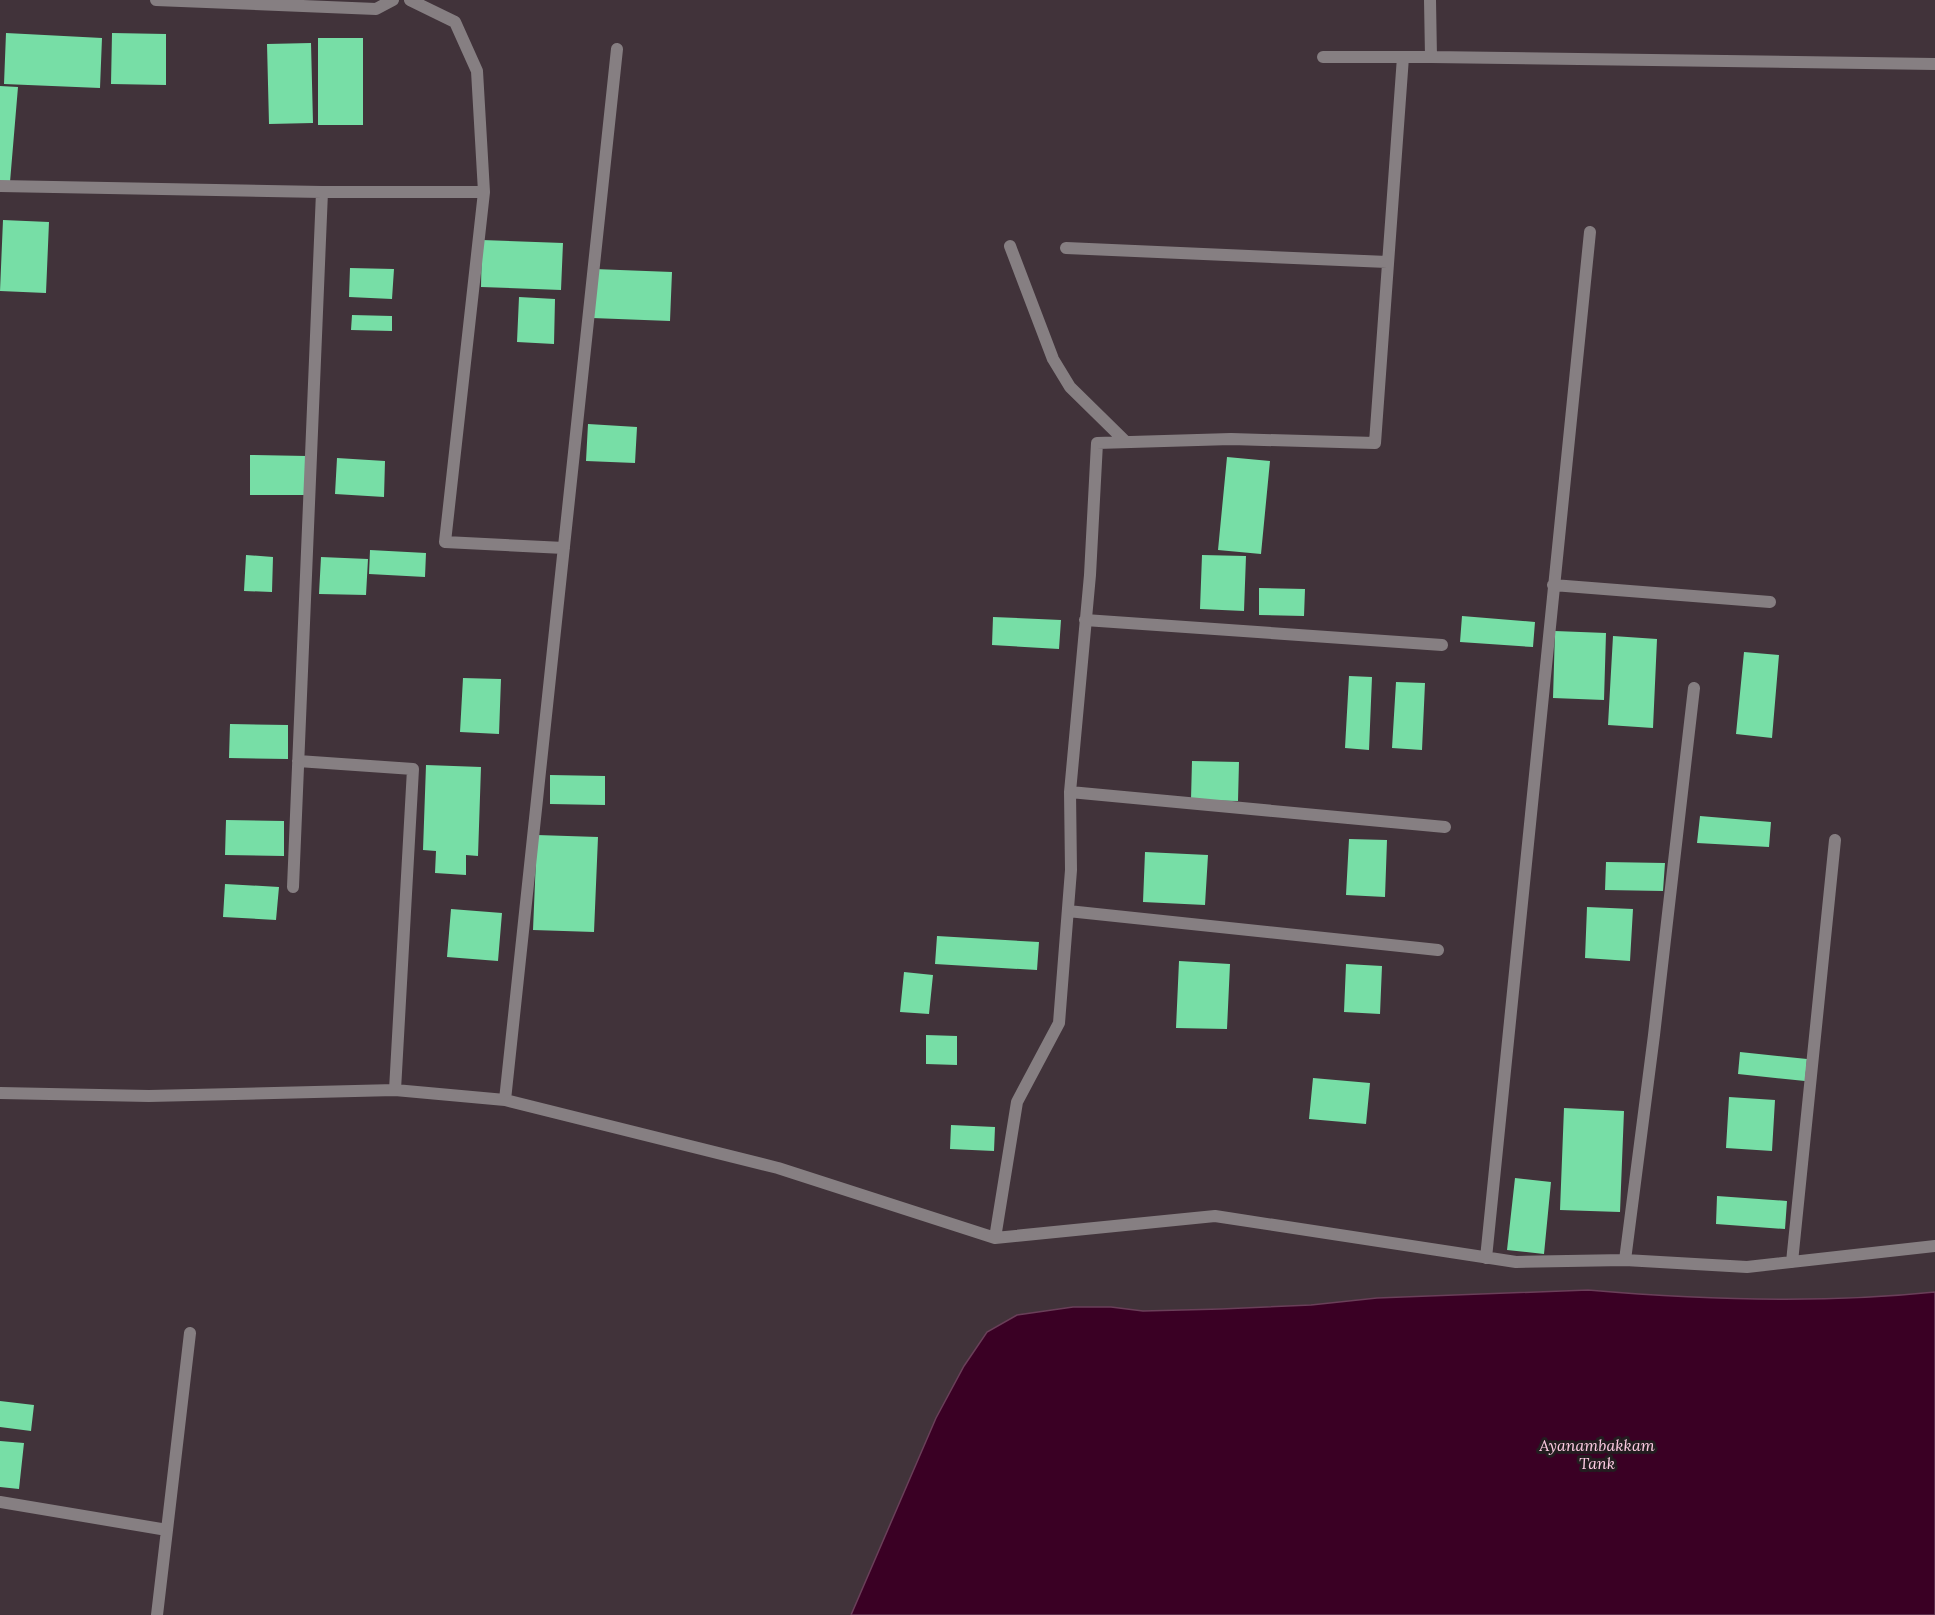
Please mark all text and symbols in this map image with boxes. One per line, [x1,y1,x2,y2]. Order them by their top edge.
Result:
water label: Ayanambakkam Tank [1538,1435,1655,1473]

